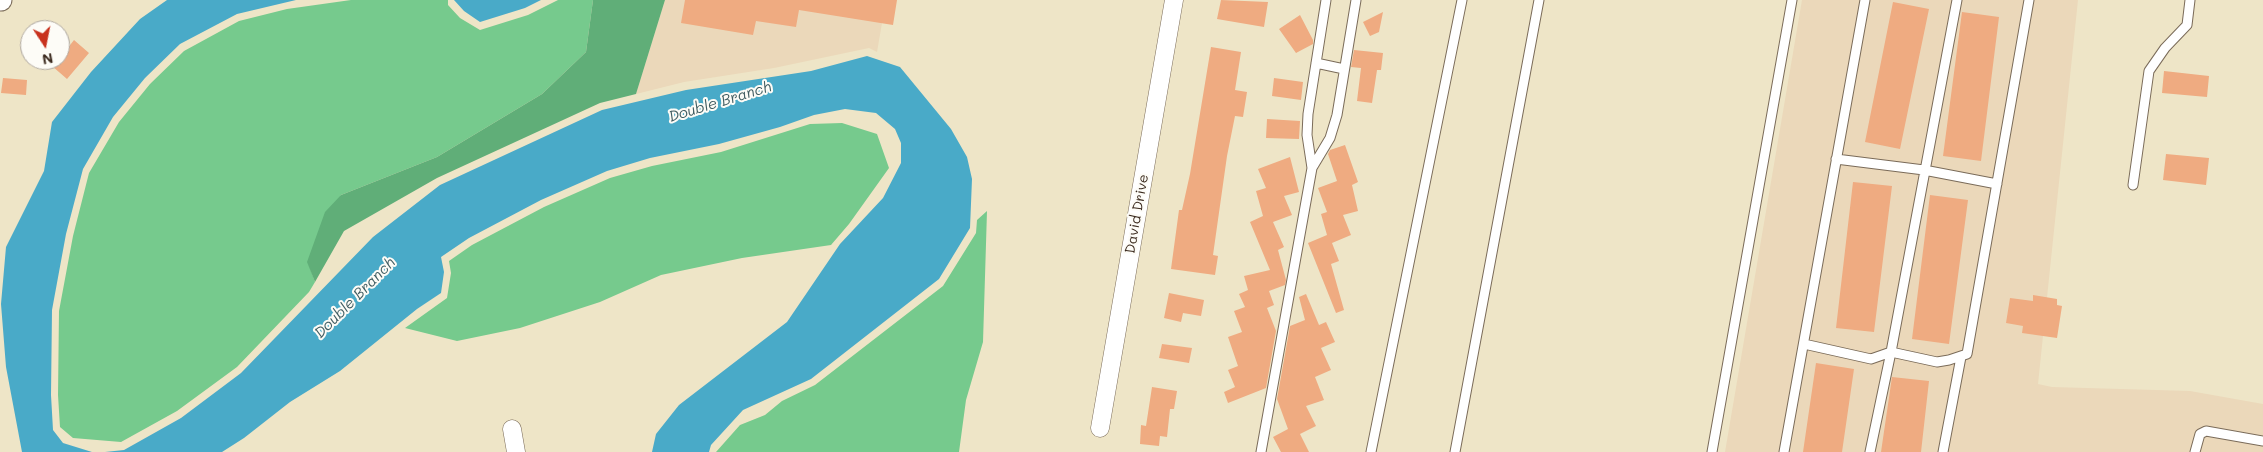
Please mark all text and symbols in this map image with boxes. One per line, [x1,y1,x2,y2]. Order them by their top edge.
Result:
north arrow [20,20,70,70]
text: N [41,49,55,70]
water label: Double Branch [666,78,774,126]
street label: David Drive [1122,173,1152,255]
water label: Double Branch [311,254,399,342]

